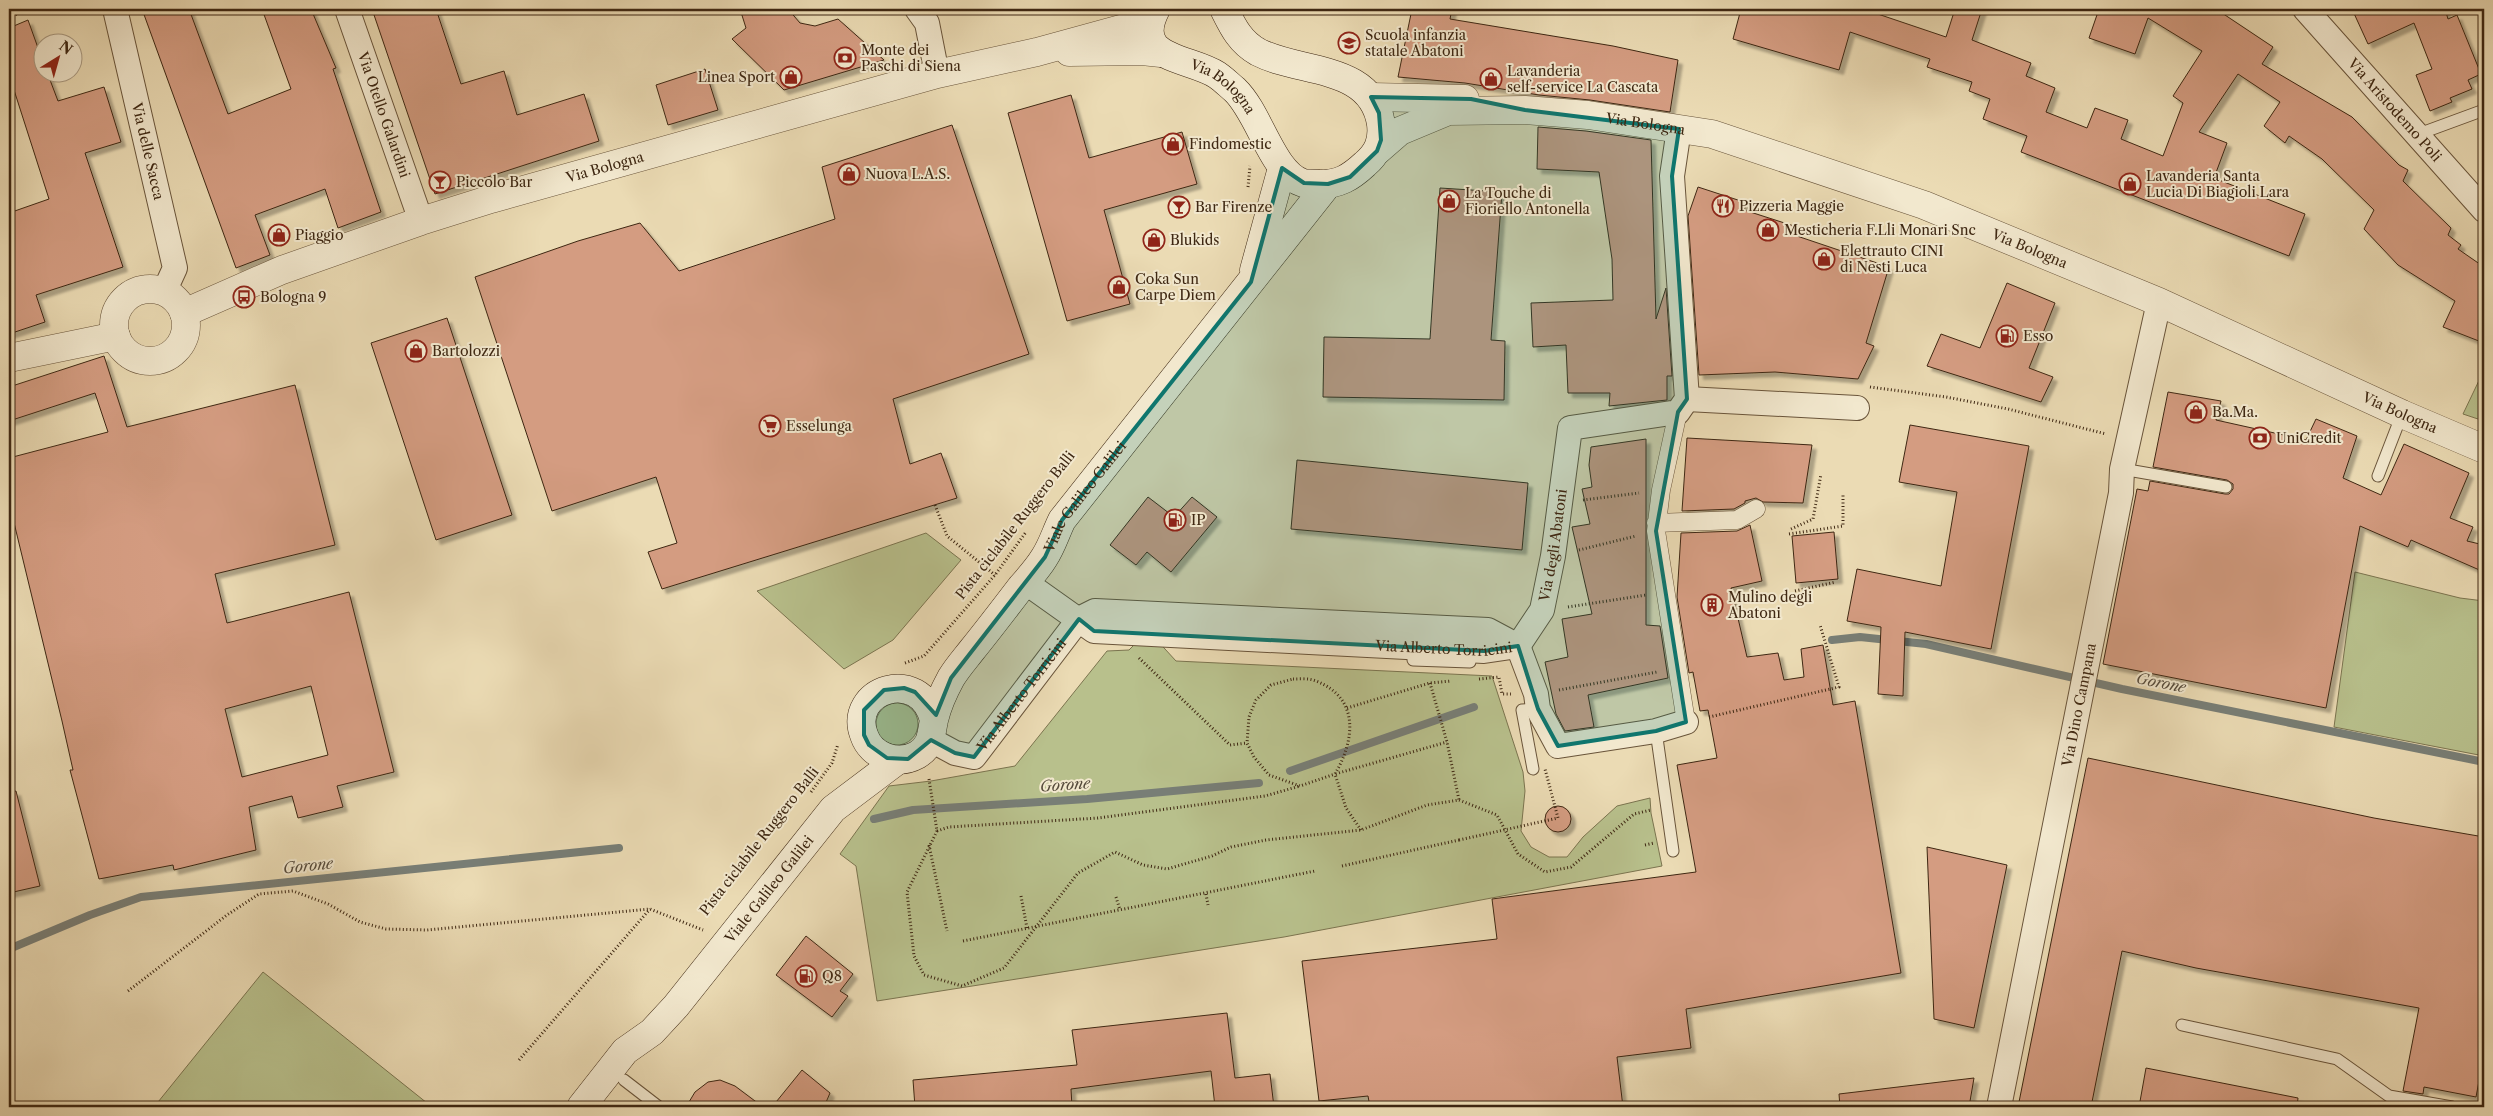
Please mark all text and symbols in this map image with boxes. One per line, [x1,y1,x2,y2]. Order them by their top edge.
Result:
place label: Scuola infanzia statale Abatoni [1365,26,1467,60]
school or university icon: Scuola infanzia statale Abatoni [1337,31,1361,55]
north arrow [32,32,82,82]
text: N [56,37,76,58]
place label: Monte dei Paschi di Siena [861,41,961,75]
bank icon: Monte dei Paschi di Siena [833,46,857,70]
street label: Via Otello Galardini [353,48,414,180]
street label: Via Aristodemo Poli [2343,54,2446,165]
street label: Via Bologna [1187,55,1260,118]
place label: Lavanderia self-service La Cascata [1507,62,1659,96]
shop icon: Linea Sport [779,65,803,89]
shop icon: Lavanderia self-service La Cascata [1479,67,1503,91]
place label: Linea Sport [698,68,775,86]
street label: Via delle Sacca [128,100,168,202]
street label: Via Bologna [1604,109,1687,139]
shop icon: Findomestic [1161,132,1185,156]
place label: Findomestic [1189,135,1272,153]
street label: Via Bologna [563,147,646,187]
shop icon: Nuova L.A.S. [837,162,861,186]
place label: Nuova L.A.S. [865,165,950,183]
place label: Lavanderia Santa Lucia Di Biagioli Lara [2146,167,2290,201]
bar icon: Piccolo Bar [428,170,452,194]
shop icon: Lavanderia Santa Lucia Di Biagioli Lara [2118,172,2142,196]
place label: Piccolo Bar [456,173,532,191]
place label: La Touche di Fioriello Antonella [1465,184,1591,218]
shop icon: La Touche di Fioriello Antonella [1437,189,1461,213]
restaurant icon: Pizzeria Maggie [1711,194,1735,218]
bar icon: Bar Firenze [1167,195,1191,219]
place label: Pizzeria Maggie [1739,197,1844,215]
place label: Bar Firenze [1195,198,1272,216]
shop icon: Mesticheria F.Lli Monari Snc [1756,218,1780,242]
place label: Mesticheria F.Lli Monari Snc [1784,221,1976,239]
shop icon: Piaggio [267,223,291,247]
street label: Via Bologna [1988,225,2071,272]
place label: Piaggio [295,226,343,244]
shop icon: Blukids [1142,228,1166,252]
place label: Blukids [1170,231,1219,249]
place label: Elettrauto CINI di Nesti Luca [1840,242,1944,276]
shop icon: Elettrauto CINI di Nesti Luca [1812,247,1836,271]
place label: Coka Sun Carpe Diem [1135,270,1216,304]
shop icon: Coka Sun Carpe Diem [1107,275,1131,299]
bus stop icon: Bologna 9 [232,285,256,309]
place label: Bologna 9 [260,288,326,306]
fuel station icon: Esso [1995,324,2019,348]
place label: Esso [2023,327,2053,345]
shop icon: Bartolozzi [404,339,428,363]
place label: Bartolozzi [432,342,500,360]
street label: Via Bologna [2359,388,2441,437]
shop icon: Ba.Ma. [2184,400,2208,424]
place label: Ba.Ma. [2212,403,2258,421]
supermarket icon: Esselunga [758,414,782,438]
place label: Esselunga [786,417,853,435]
bank icon: UniCredit [2248,426,2272,450]
place label: UniCredit [2276,429,2341,447]
street label: Viale Galileo Galilei [1040,438,1130,556]
street label: Pista ciclabile Ruggero Balli [951,447,1079,603]
street label: Via degli Abatoni [1535,488,1571,604]
fuel station icon: IP [1163,508,1187,532]
place label: IP [1191,511,1206,529]
place label: Mulino degli Abatoni [1727,588,1812,622]
building icon: Mulino degli Abatoni [1700,593,1724,617]
street label: Via Alberto Torricini [972,635,1070,755]
street label: Via Alberto Torricini [1374,636,1513,660]
street label: Via Dino Campana [2058,641,2100,769]
water label: Gorone [2135,668,2188,697]
street label: Pista ciclabile Ruggero Balli [695,763,823,919]
water label: Gorone [1039,773,1091,796]
street label: Viale Galileo Galilei [720,832,817,947]
water label: Gorone [282,853,335,878]
fuel station icon: Q8 [794,964,818,988]
place label: Q8 [822,967,842,985]

